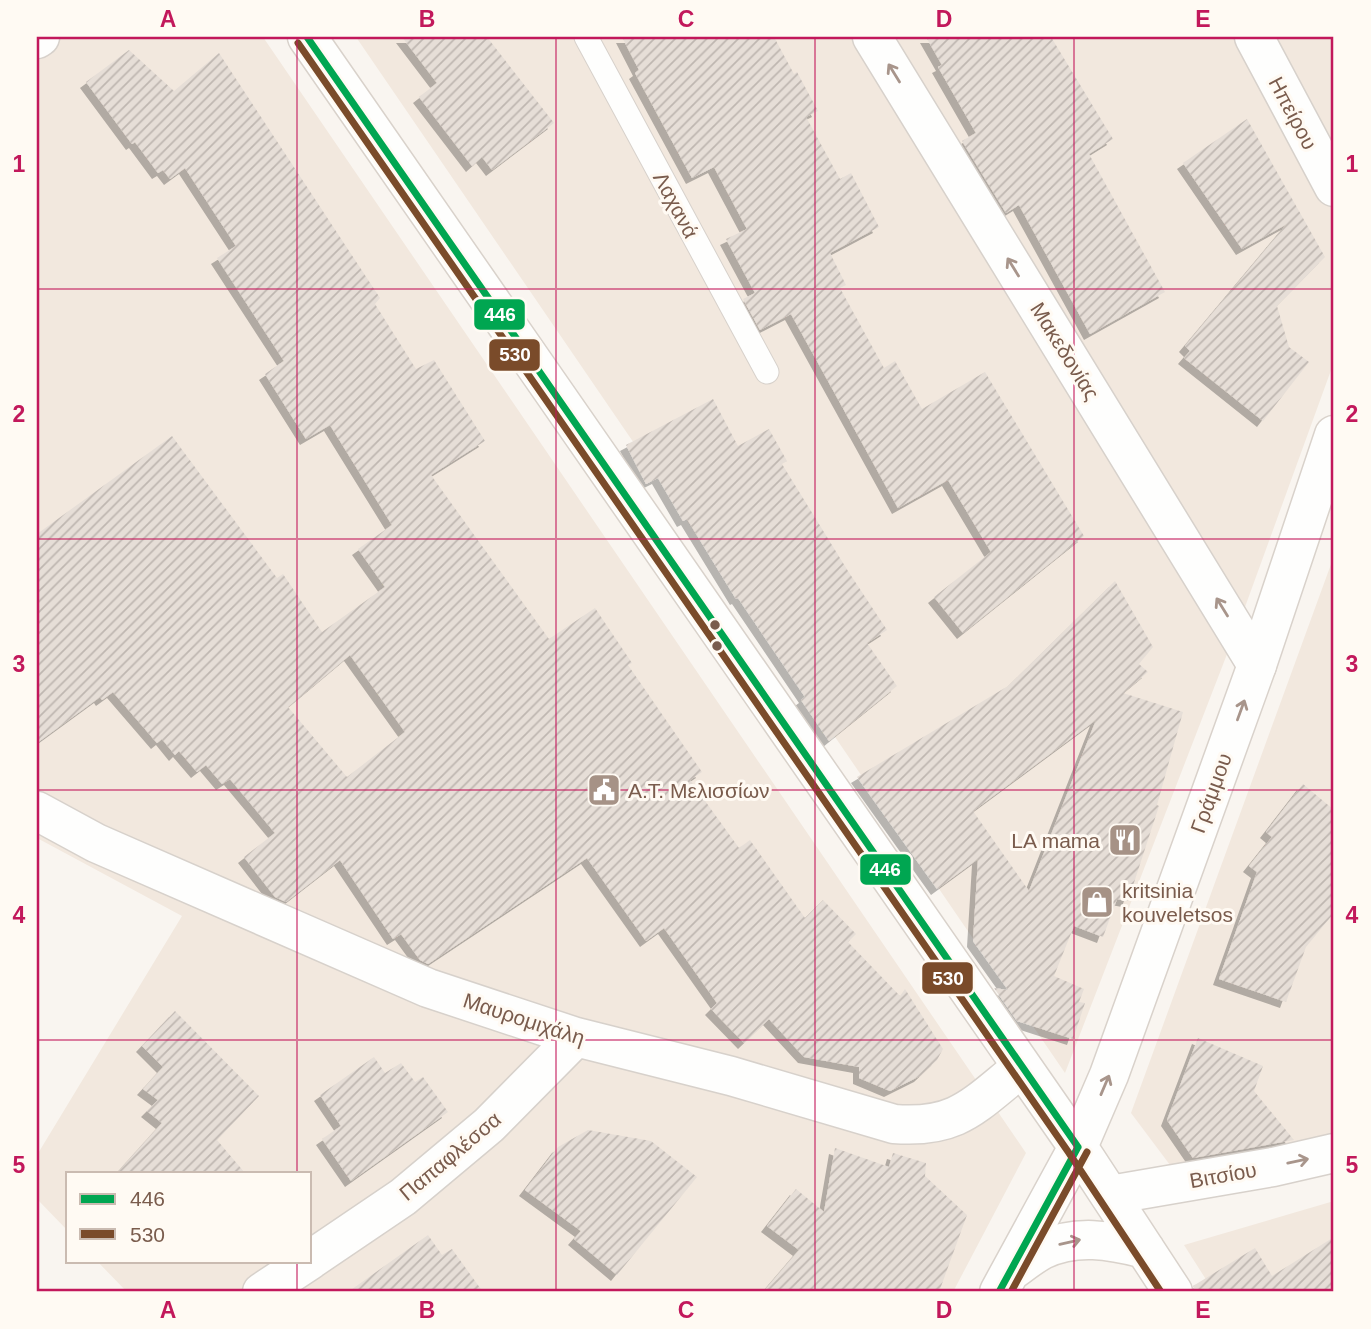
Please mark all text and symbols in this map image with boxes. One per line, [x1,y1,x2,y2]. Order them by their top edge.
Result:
text: A [160,6,176,32]
text: B [419,6,435,32]
text: C [678,6,694,32]
text: D [936,6,952,32]
text: E [1195,6,1211,32]
one-way arrow [886,63,900,83]
street label: Ηπείρου [1264,73,1322,153]
text: 1 [13,151,26,177]
text: 1 [1346,151,1359,177]
street label: Λαχανά [649,168,703,242]
one-way arrow [1005,257,1019,277]
line badge: 446 [473,298,526,331]
street label: Μακεδονίας [1026,298,1104,404]
text: 446 [484,304,516,325]
line badge: 530 [488,338,541,372]
text: 530 [499,344,531,365]
text: 2 [13,401,25,427]
text: 2 [1346,401,1358,427]
one-way arrow [1214,597,1228,617]
unlabelled marker [708,618,722,632]
unlabelled marker [710,639,724,653]
text: 3 [13,651,25,677]
text: 3 [1346,651,1358,677]
one-way arrow [1236,699,1248,721]
street label: Γράμμου [1186,750,1236,836]
public building icon: Α.Τ. Μελισσίων [585,771,623,809]
place label: Α.Τ. Μελισσίων [628,779,770,802]
restaurant icon: LA mama [1106,821,1144,859]
place label: LA mama [1011,829,1100,852]
line badge: 446 [859,853,912,886]
text: 446 [869,859,901,880]
place label: kritsinia kouveletsos [1122,879,1233,926]
shop icon: kritsinia kouveletsos [1078,883,1116,921]
text: 4 [13,902,26,928]
text: 4 [1346,902,1359,928]
line badge: 530 [921,961,974,995]
text: 530 [932,968,964,989]
street label: Μαυρομιχάλη [460,989,588,1049]
one-way arrow [1099,1074,1112,1096]
street label: Παπαφλέσσα [395,1107,505,1205]
text: 5 [13,1152,26,1178]
text: 5 [1346,1152,1359,1178]
one-way arrow [1286,1154,1309,1168]
street label: Βιτσίου [1188,1158,1258,1192]
legend [66,1172,312,1262]
text: 446 [130,1187,165,1210]
text: 530 [130,1223,165,1246]
one-way arrow [1059,1235,1081,1248]
text: A [160,1297,176,1323]
text: B [419,1297,435,1323]
text: C [678,1297,694,1323]
text: D [936,1297,952,1323]
text: E [1195,1297,1211,1323]

